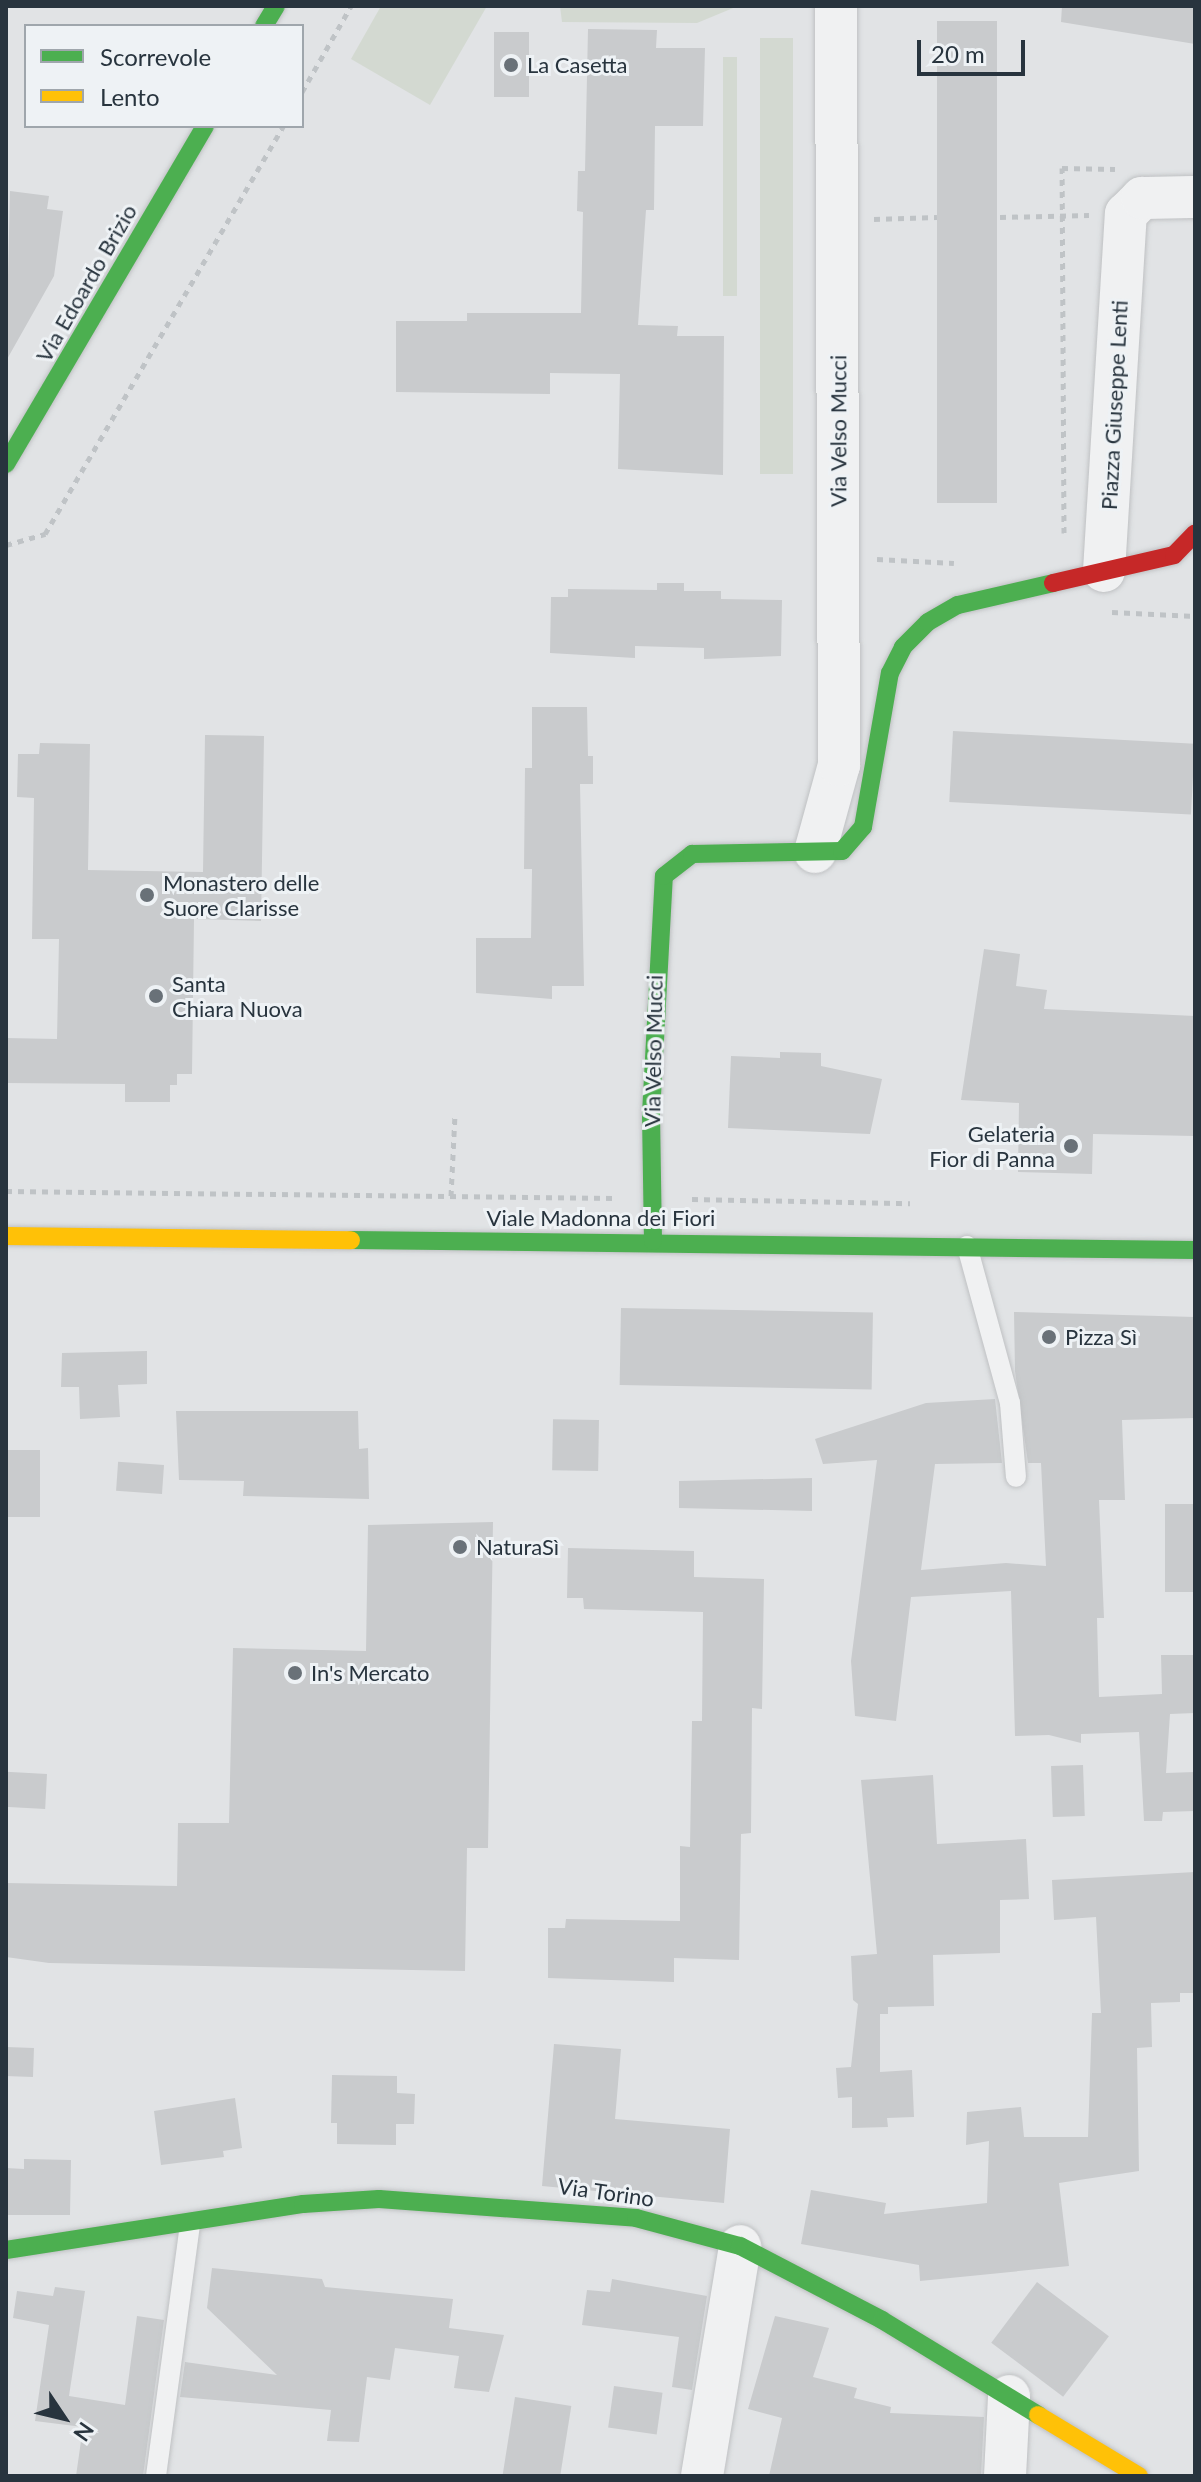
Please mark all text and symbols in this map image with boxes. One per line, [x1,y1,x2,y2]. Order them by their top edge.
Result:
legend [24,24,304,128]
scale bar [921,24,1029,74]
text: 20 m [931,39,985,68]
text: Scorrevole [100,42,211,71]
place label: La Casetta [527,52,628,78]
marker: La Casetta [502,56,520,74]
text: Lento [100,82,160,111]
street label: Via Edoardo Brizio [30,199,142,367]
street label: Piazza Giuseppe Lenti [1095,299,1133,511]
street label: Via Velso Mucci [825,354,851,508]
place label: Monastero delle Suore Clarisse [163,869,319,920]
marker: Monastero delle Suore Clarisse [138,886,156,904]
place label: Santa Chiara Nuova [172,970,303,1022]
street label: Via Velso Mucci [638,974,668,1128]
marker: Santa Chiara Nuova [147,987,165,1005]
place label: Gelateria Fior di Panna [929,1120,1055,1172]
marker: Gelateria Fior di Panna [1062,1137,1080,1155]
street label: Viale Madonna dei Fiori [487,1205,715,1231]
place label: Pizza Sì [1065,1324,1137,1350]
marker: Pizza Sì [1040,1328,1058,1346]
place label: NaturaSì [476,1534,559,1560]
marker: NaturaSì [451,1538,469,1556]
place label: In's Mercato [311,1660,429,1686]
marker: In's Mercato [286,1664,304,1682]
street label: Via Torino [556,2172,656,2212]
north arrow [24,2378,104,2458]
text: N [68,2417,100,2447]

